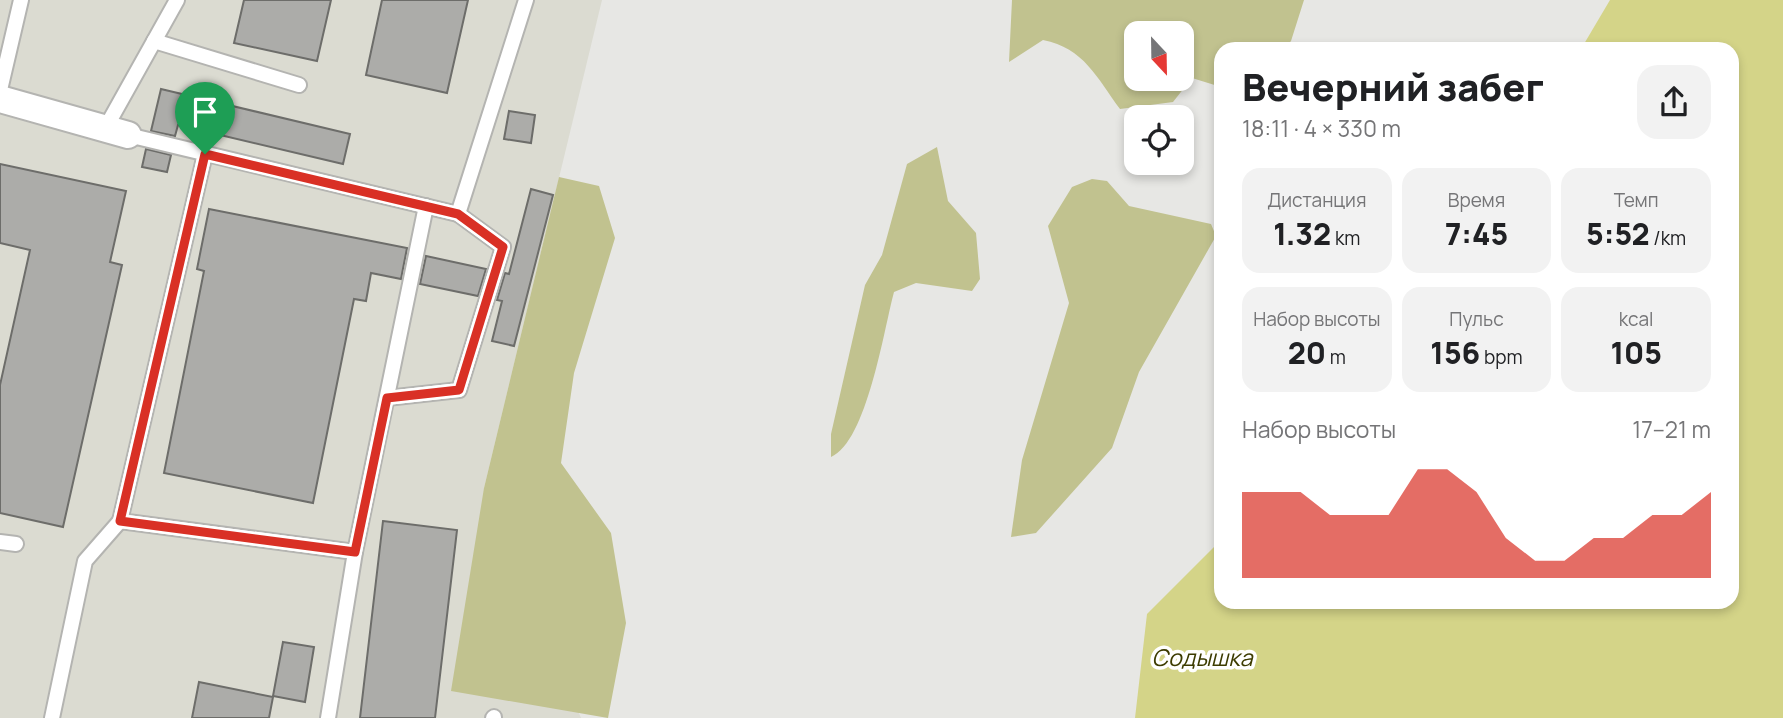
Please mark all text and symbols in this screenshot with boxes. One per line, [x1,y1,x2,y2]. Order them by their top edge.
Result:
north arrow [1124,21,1194,91]
map controls [1124,21,1194,175]
text: Вечерний забег [1242,60,1544,112]
button: share [1637,65,1711,139]
pin [175,82,235,154]
icon: arrive [186,93,224,131]
button: locate [1124,105,1194,175]
text: 18:11 · 4 × 330 m [1242,112,1401,144]
text: Дистанция [1267,187,1366,213]
text: Время [1448,187,1505,213]
text: Темп [1614,187,1659,213]
text: 1.32 [1273,213,1331,254]
text: 7:45 [1445,213,1508,254]
text: 5:52 [1586,213,1650,254]
text: km [1331,225,1360,251]
text: /km [1650,225,1686,251]
text: Набор высоты [1253,306,1381,332]
text: Пульс [1449,306,1504,332]
text: kcal [1619,306,1654,332]
text: 20 [1288,332,1326,373]
text: 156 [1430,332,1480,373]
text: 105 [1610,332,1662,373]
text: m [1326,344,1346,370]
text: bpm [1480,344,1523,370]
text: Набор высоты [1242,413,1396,445]
text: 17–21 m [1632,413,1711,445]
water label: Содышка [1152,641,1254,673]

